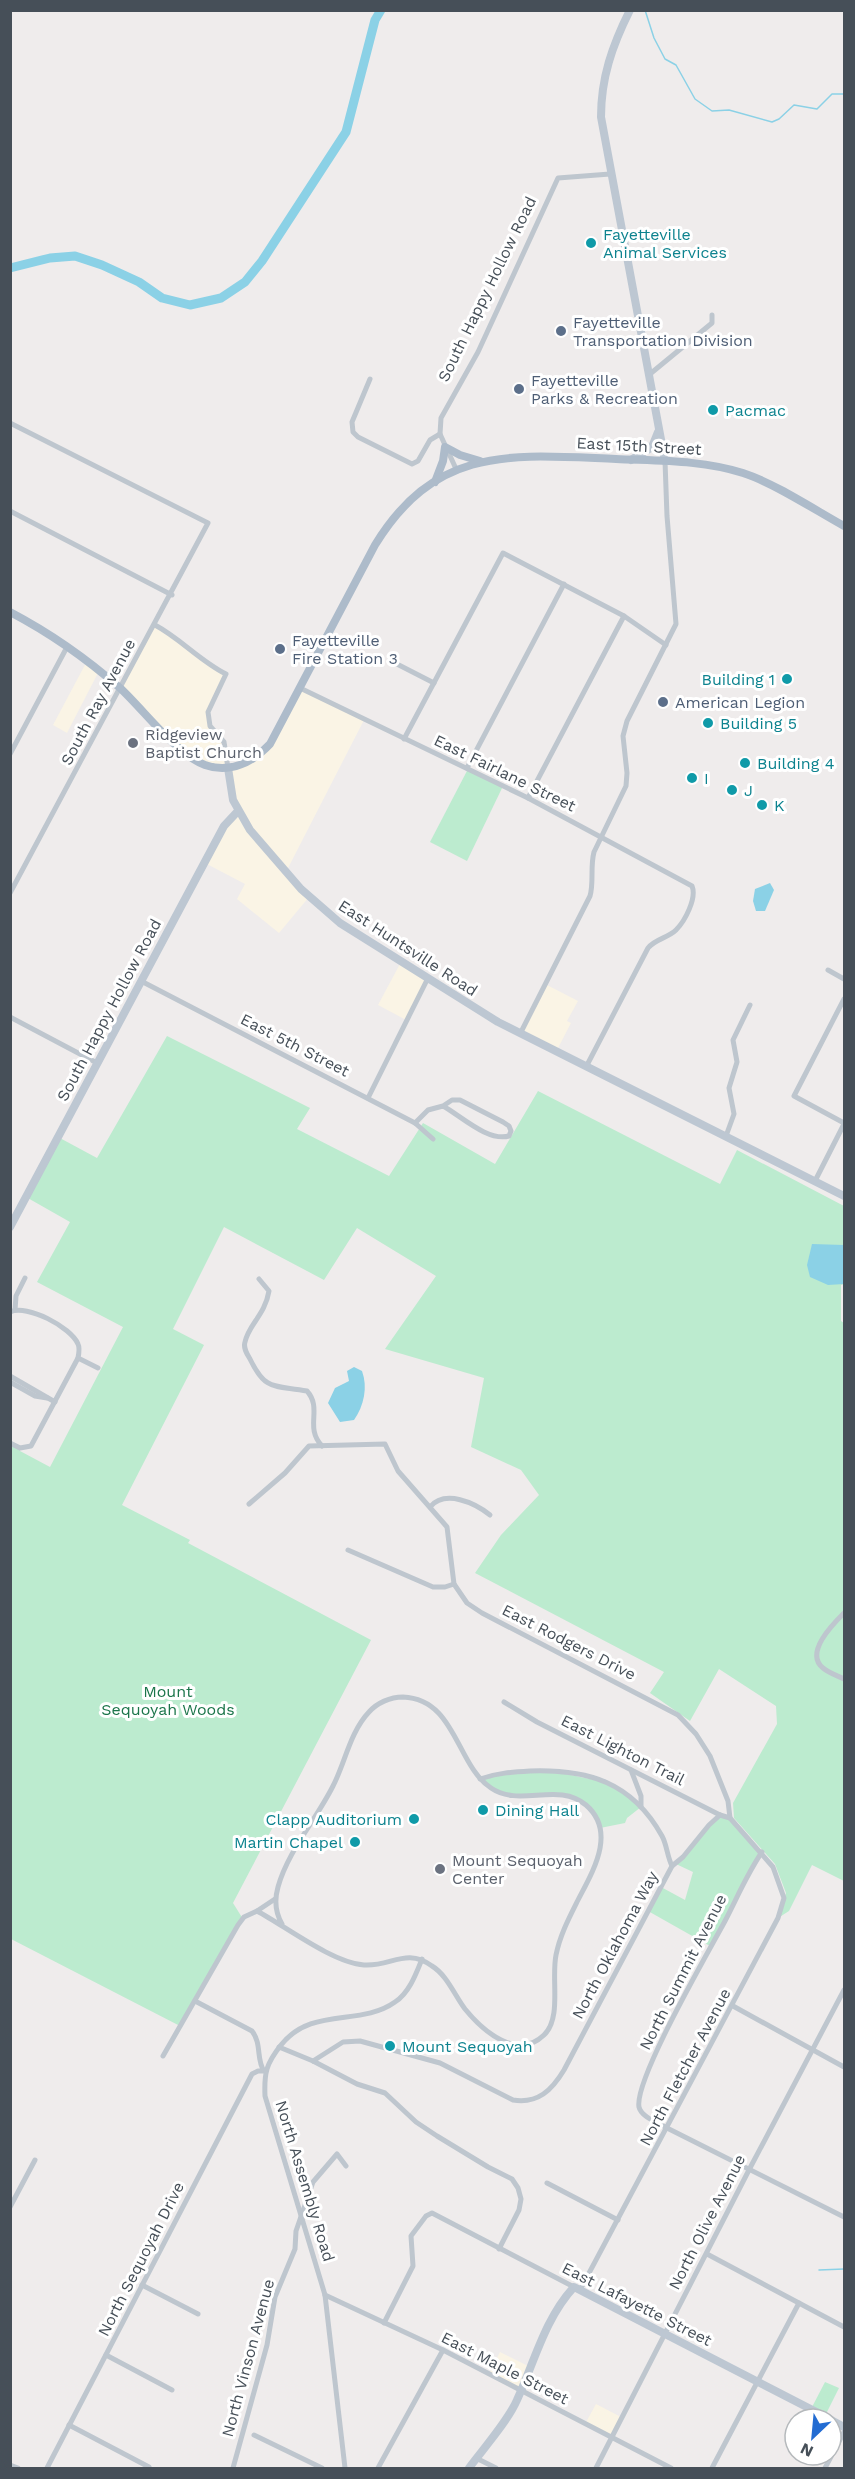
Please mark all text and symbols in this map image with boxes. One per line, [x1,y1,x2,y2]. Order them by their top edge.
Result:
street label: South Happy Hollow Road [434,193,540,385]
place label: Fayetteville Animal Services [603,225,727,262]
marker: Fayetteville Animal Services [584,236,598,250]
place label: Fayetteville Transportation Division [573,313,753,350]
marker: Fayetteville Transportation Division [554,324,568,338]
place label: Fayetteville Parks & Recreation [531,371,678,408]
marker: Fayetteville Parks & Recreation [512,382,526,396]
place label: Pacmac [725,401,786,420]
marker: Pacmac [706,403,720,417]
street label: East 15th Street [576,433,702,459]
place label: Fayetteville Fire Station 3 [292,631,398,668]
street label: South Ray Avenue [57,636,139,768]
marker: Fayetteville Fire Station 3 [273,642,287,656]
place label: Building 1 [701,670,775,689]
marker: Building 1 [780,672,794,686]
place label: American Legion [675,693,805,712]
marker: American Legion [656,695,670,709]
place label: Building 5 [720,714,797,733]
marker: Building 5 [701,716,715,730]
place label: Ridgeview Baptist Church [145,725,262,762]
street label: East Fairlane Street [431,730,579,816]
marker: Ridgeview Baptist Church [126,736,140,750]
place label: Building 4 [757,754,835,773]
marker: Building 4 [738,756,752,770]
place label: I [704,769,709,788]
marker: I [685,771,699,785]
place label: J [744,781,753,800]
marker: J [725,783,739,797]
place label: K [774,796,785,815]
marker: K [755,798,769,812]
street label: East Huntsville Road [335,896,481,1000]
street label: South Happy Hollow Road [53,916,165,1104]
street label: East 5th Street [237,1009,353,1081]
street label: East Rodgers Drive [499,1600,639,1684]
park label: Mount Sequoyah Woods [101,1682,235,1719]
street label: East Lighton Trail [558,1711,688,1789]
place label: Dining Hall [495,1801,579,1820]
marker: Dining Hall [476,1803,490,1817]
place label: Clapp Auditorium [265,1810,402,1829]
marker: Clapp Auditorium [407,1812,421,1826]
place label: Martin Chapel [234,1833,343,1852]
marker: Martin Chapel [348,1835,362,1849]
place label: Mount Sequoyah Center [452,1851,583,1888]
marker: Mount Sequoyah Center [433,1862,447,1876]
street label: North Oklahoma Way [568,1867,662,2022]
street label: North Summit Avenue [635,1891,731,2053]
street label: North Fletcher Avenue [635,1985,735,2149]
place label: Mount Sequoyah [402,2037,533,2056]
marker: Mount Sequoyah [383,2039,397,2053]
street label: North Assembly Road [271,2098,339,2264]
street label: North Olive Avenue [665,2151,749,2293]
street label: North Sequoyah Drive [94,2179,188,2339]
street label: East Lafayette Street [559,2258,715,2350]
street label: North Vinson Avenue [218,2277,278,2439]
street label: East Maple Street [438,2328,572,2408]
north arrow [783,2407,843,2467]
text: N [797,2439,816,2461]

